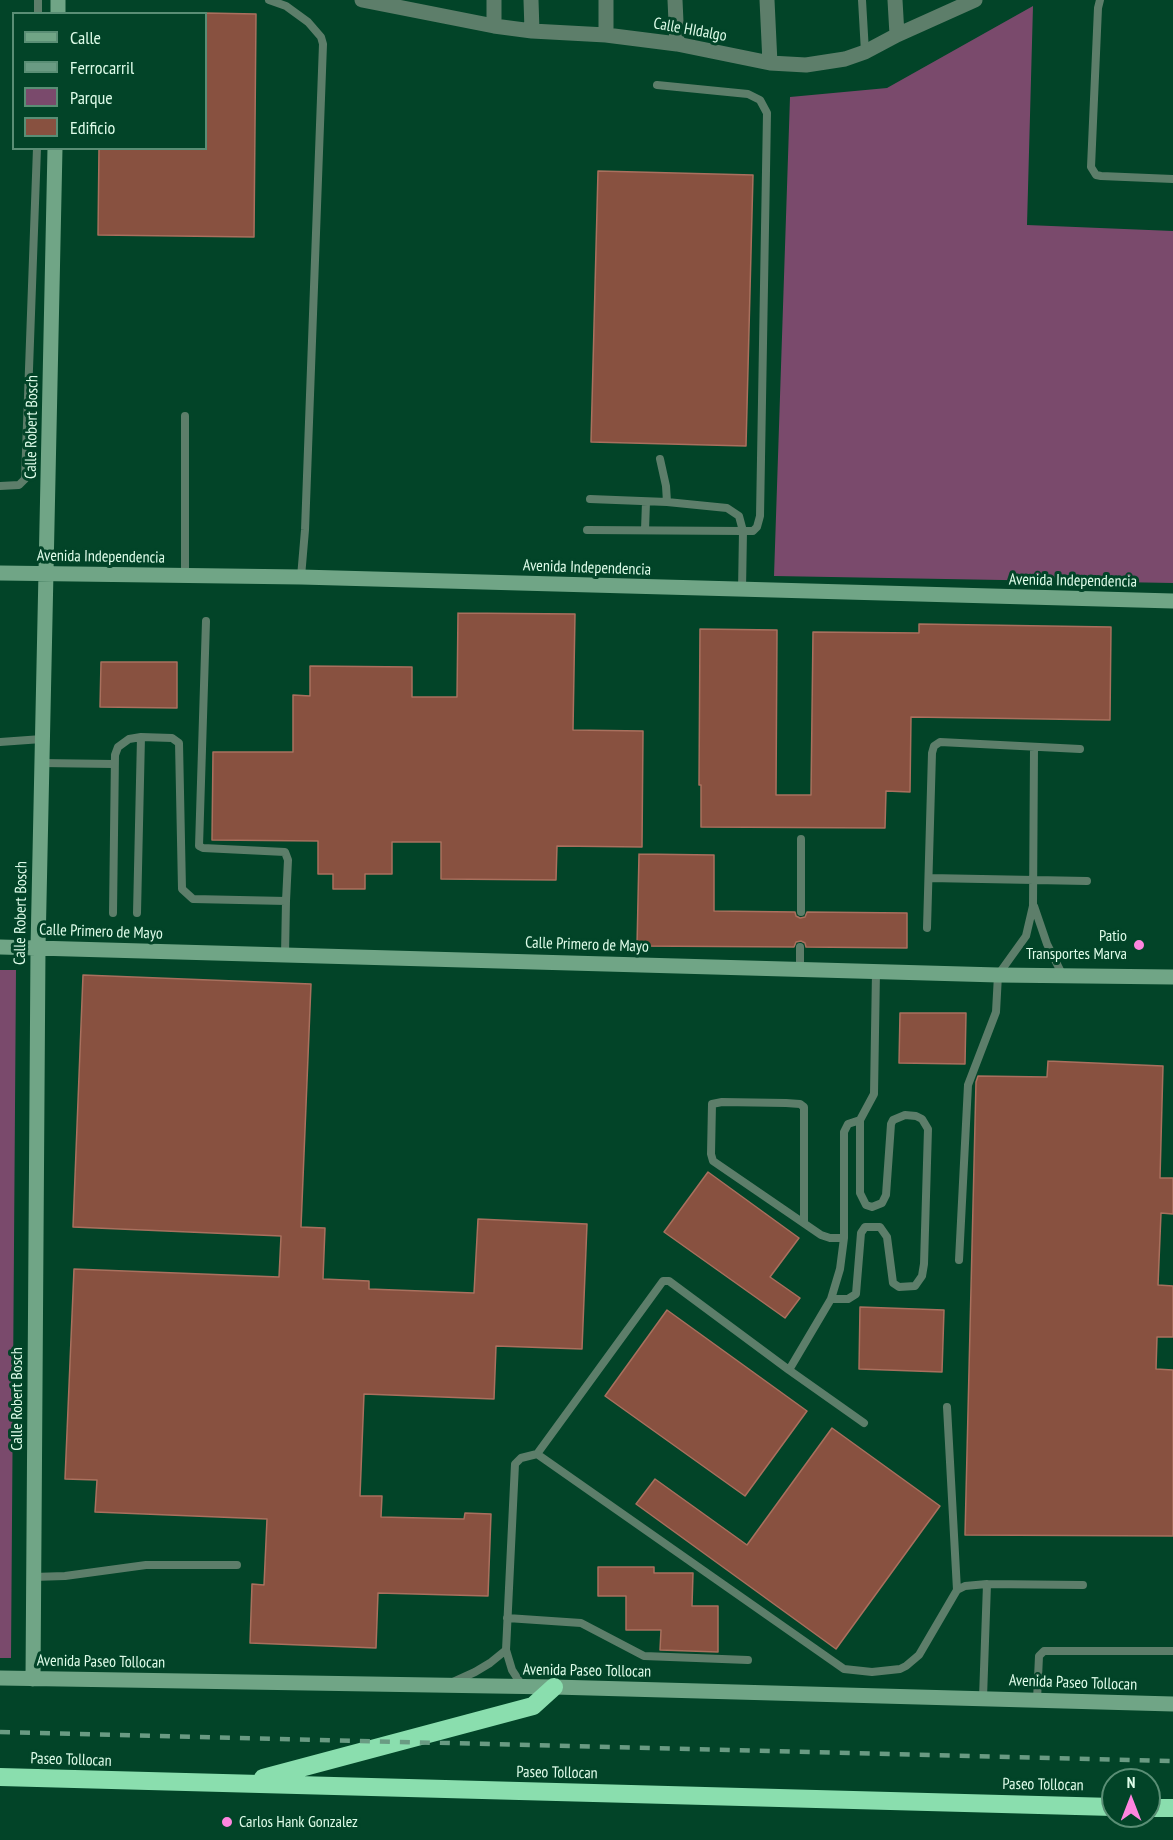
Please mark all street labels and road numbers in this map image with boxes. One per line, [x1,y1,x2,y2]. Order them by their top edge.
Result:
street label: Calle HIdalgo [652,14,728,46]
street label: Calle Robert Bosch [21,375,43,479]
street label: Avenida Independencia [37,546,165,568]
street label: Avenida Independencia [523,556,651,580]
street label: Avenida Independencia [1009,570,1137,592]
street label: Calle Robert Bosch [10,861,32,965]
street label: Calle Primero de Mayo [39,920,163,944]
street label: Calle Primero de Mayo [525,933,649,957]
street label: Calle Robert Bosch [7,1347,27,1451]
street label: Avenida Paseo Tollocan [37,1651,165,1673]
street label: Avenida Paseo Tollocan [523,1660,651,1682]
street label: Avenida Paseo Tollocan [1009,1671,1137,1695]
street label: Paseo Tollocan [30,1749,112,1771]
street label: Paseo Tollocan [516,1763,598,1783]
street label: Paseo Tollocan [1002,1775,1084,1795]

